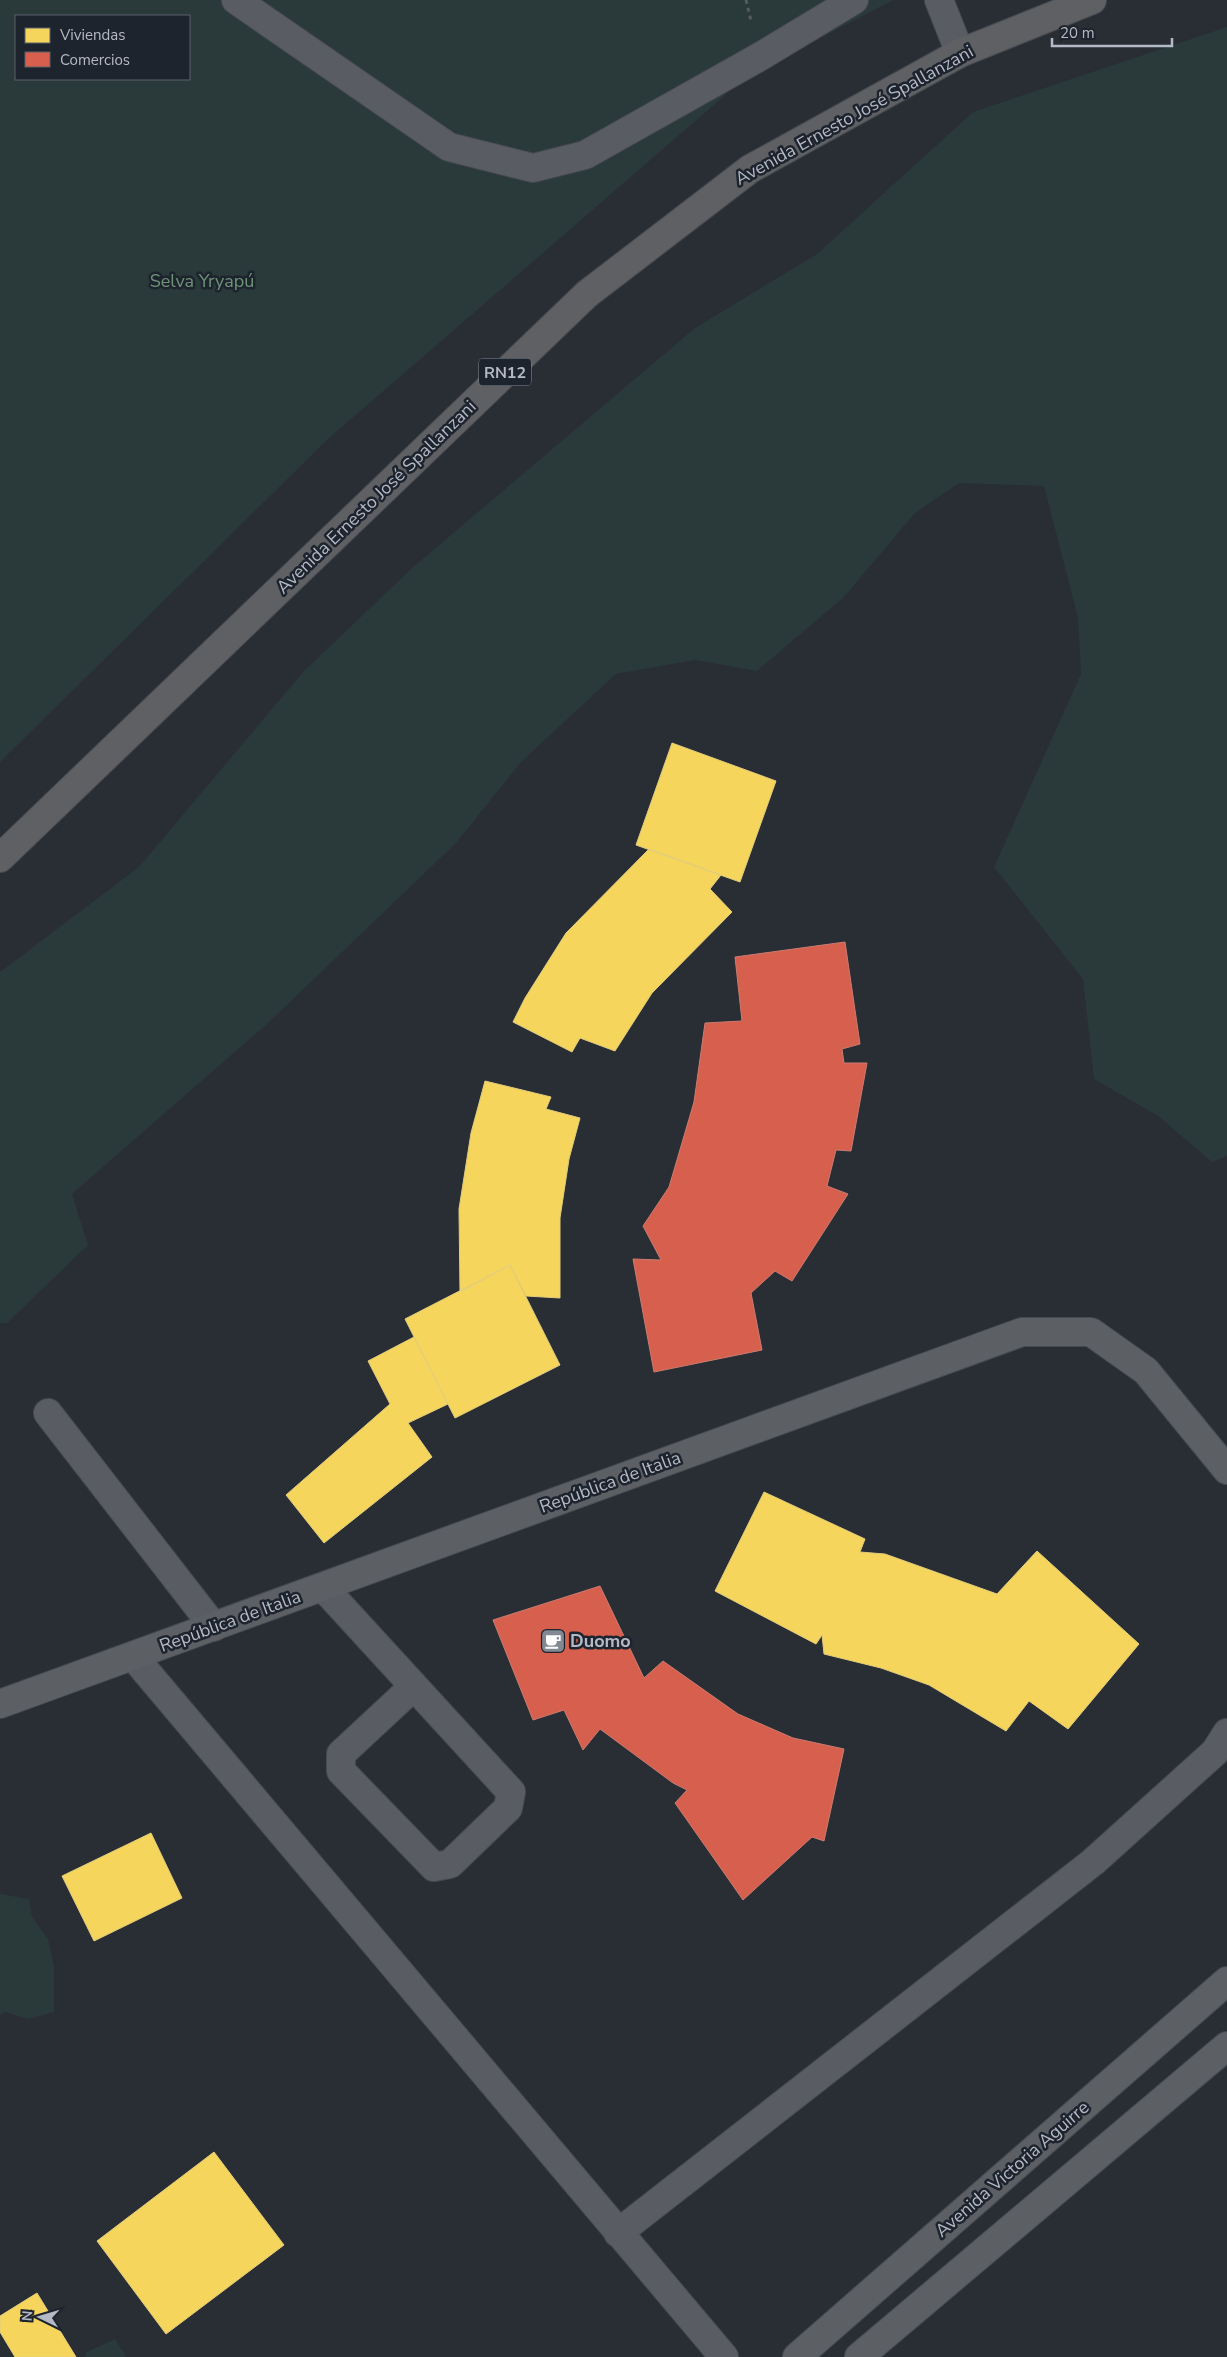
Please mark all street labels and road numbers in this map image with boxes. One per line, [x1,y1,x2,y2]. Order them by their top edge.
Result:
street label: Avenida Ernesto José Spallanzani [731,39,977,191]
road number: RN12 [479,358,531,386]
street label: Avenida Ernesto José Spallanzani [271,395,481,599]
street label: República de Italia [536,1445,684,1519]
street label: República de Italia [156,1584,304,1658]
street label: Avenida Victoria Aguirre [930,2095,1094,2243]

